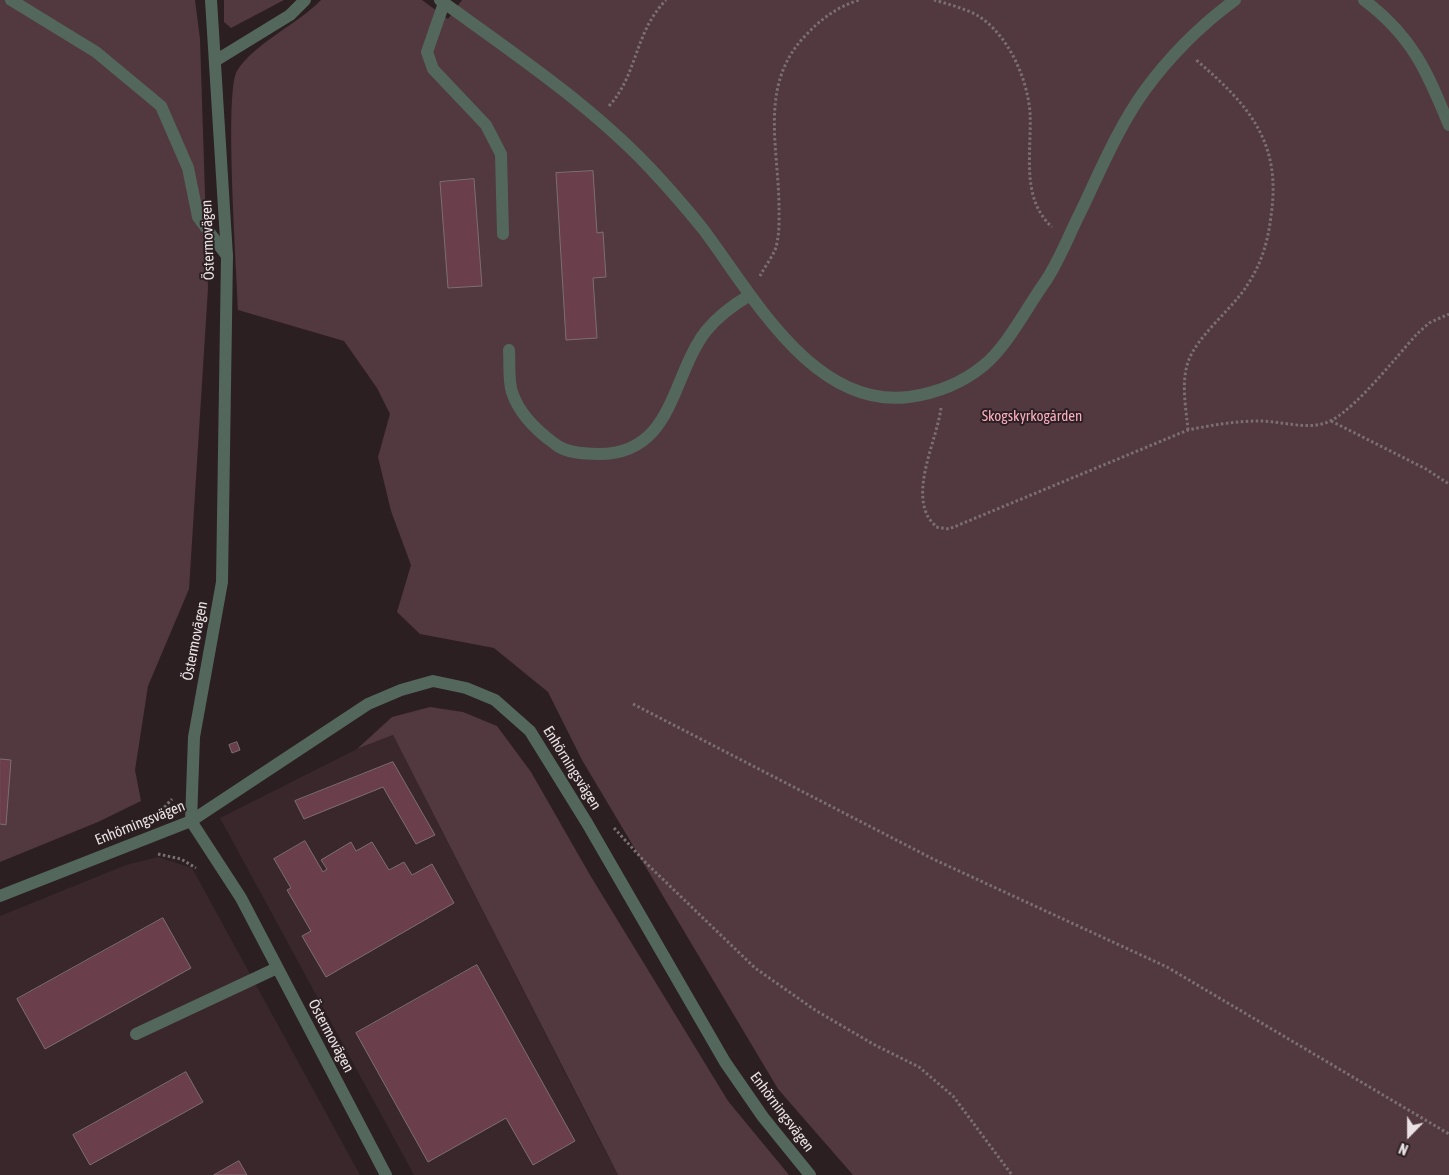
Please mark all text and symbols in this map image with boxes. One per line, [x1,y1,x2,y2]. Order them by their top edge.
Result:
street label: Östermovägen [198,200,218,280]
park label: Skogskyrkogården [982,407,1082,425]
street label: Östermovägen [178,600,212,682]
street label: Enhörningsvägen [539,723,605,813]
street label: Enhörningsvägen [92,797,188,849]
street label: Östermovägen [304,996,358,1076]
street label: Enhörningsvägen [746,1068,818,1156]
north arrow [1384,1110,1434,1160]
text: N [1397,1140,1410,1158]

